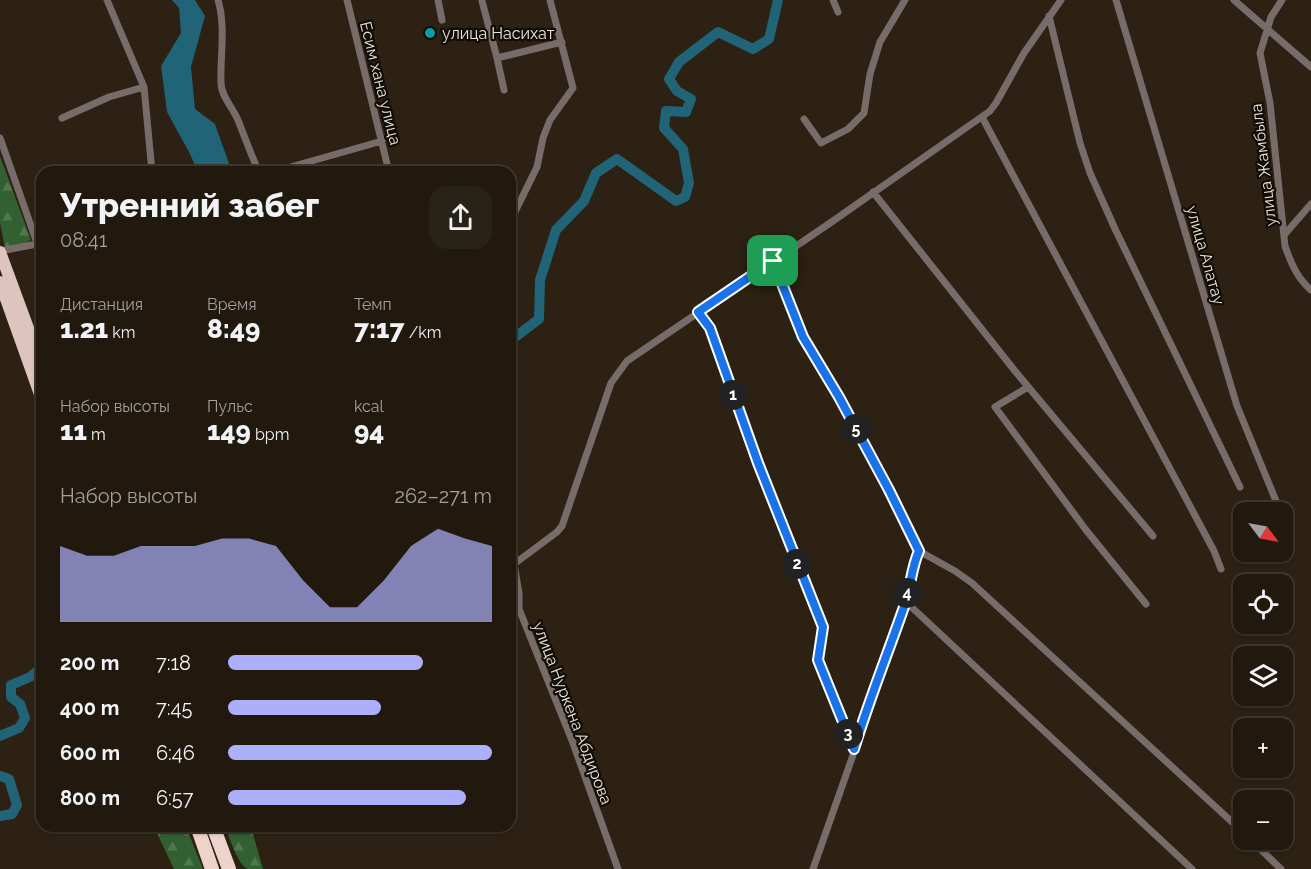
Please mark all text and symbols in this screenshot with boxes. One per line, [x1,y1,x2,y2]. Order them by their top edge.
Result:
street label: Есим хана улица [356,19,405,147]
place label: улица Насихат [442,24,555,43]
marker: улица Насихат [423,26,437,40]
street label: улица Жамбыла [1247,103,1280,227]
text: Утренний забег [60,186,319,225]
button: share [429,186,492,249]
street label: улица Алатау [1182,203,1229,307]
text: 08:41 [60,228,107,252]
pin [747,235,798,286]
icon: arrive [756,244,789,277]
text: Дистанция [60,295,143,314]
text: Время [207,295,256,314]
text: Темп [354,295,392,314]
text: 1.21 [60,314,108,344]
text: 8:49 [207,314,260,344]
text: 7:17 [354,314,405,344]
text: km [108,323,136,342]
text: /km [405,323,441,342]
pin: 1 [718,380,748,410]
text: 1 [729,385,737,404]
text: Набор высоты [60,397,170,416]
text: Пульс [207,397,253,416]
text: kcal [354,397,384,416]
pin: 5 [841,414,871,444]
text: 11 [60,416,87,446]
text: 149 [207,416,251,446]
text: 94 [354,416,384,446]
text: 5 [852,419,860,438]
text: m [87,425,106,444]
text: bpm [251,425,289,444]
text: Набор высоты [60,484,197,508]
text: 262–271 m [395,484,492,508]
north arrow [1233,502,1293,562]
map controls [1233,502,1293,850]
pin: 2 [782,549,812,579]
text: 2 [792,554,802,573]
button: locate [1233,574,1293,634]
pin: 4 [892,578,922,608]
text: 4 [902,583,912,602]
street label: улица Нуркена Абдирова [529,619,616,807]
button: layers [1233,646,1293,706]
text: 200 m [60,651,119,675]
text: 7:18 [156,651,191,675]
text: 400 m [60,696,119,720]
text: 7:45 [156,696,192,720]
button: + [1233,718,1293,778]
pin: 3 [833,719,863,749]
text: 3 [844,724,852,743]
text: 600 m [60,741,120,765]
text: 6:46 [156,741,195,765]
text: 800 m [60,786,120,810]
text: 6:57 [156,786,193,810]
button: − [1233,790,1293,850]

